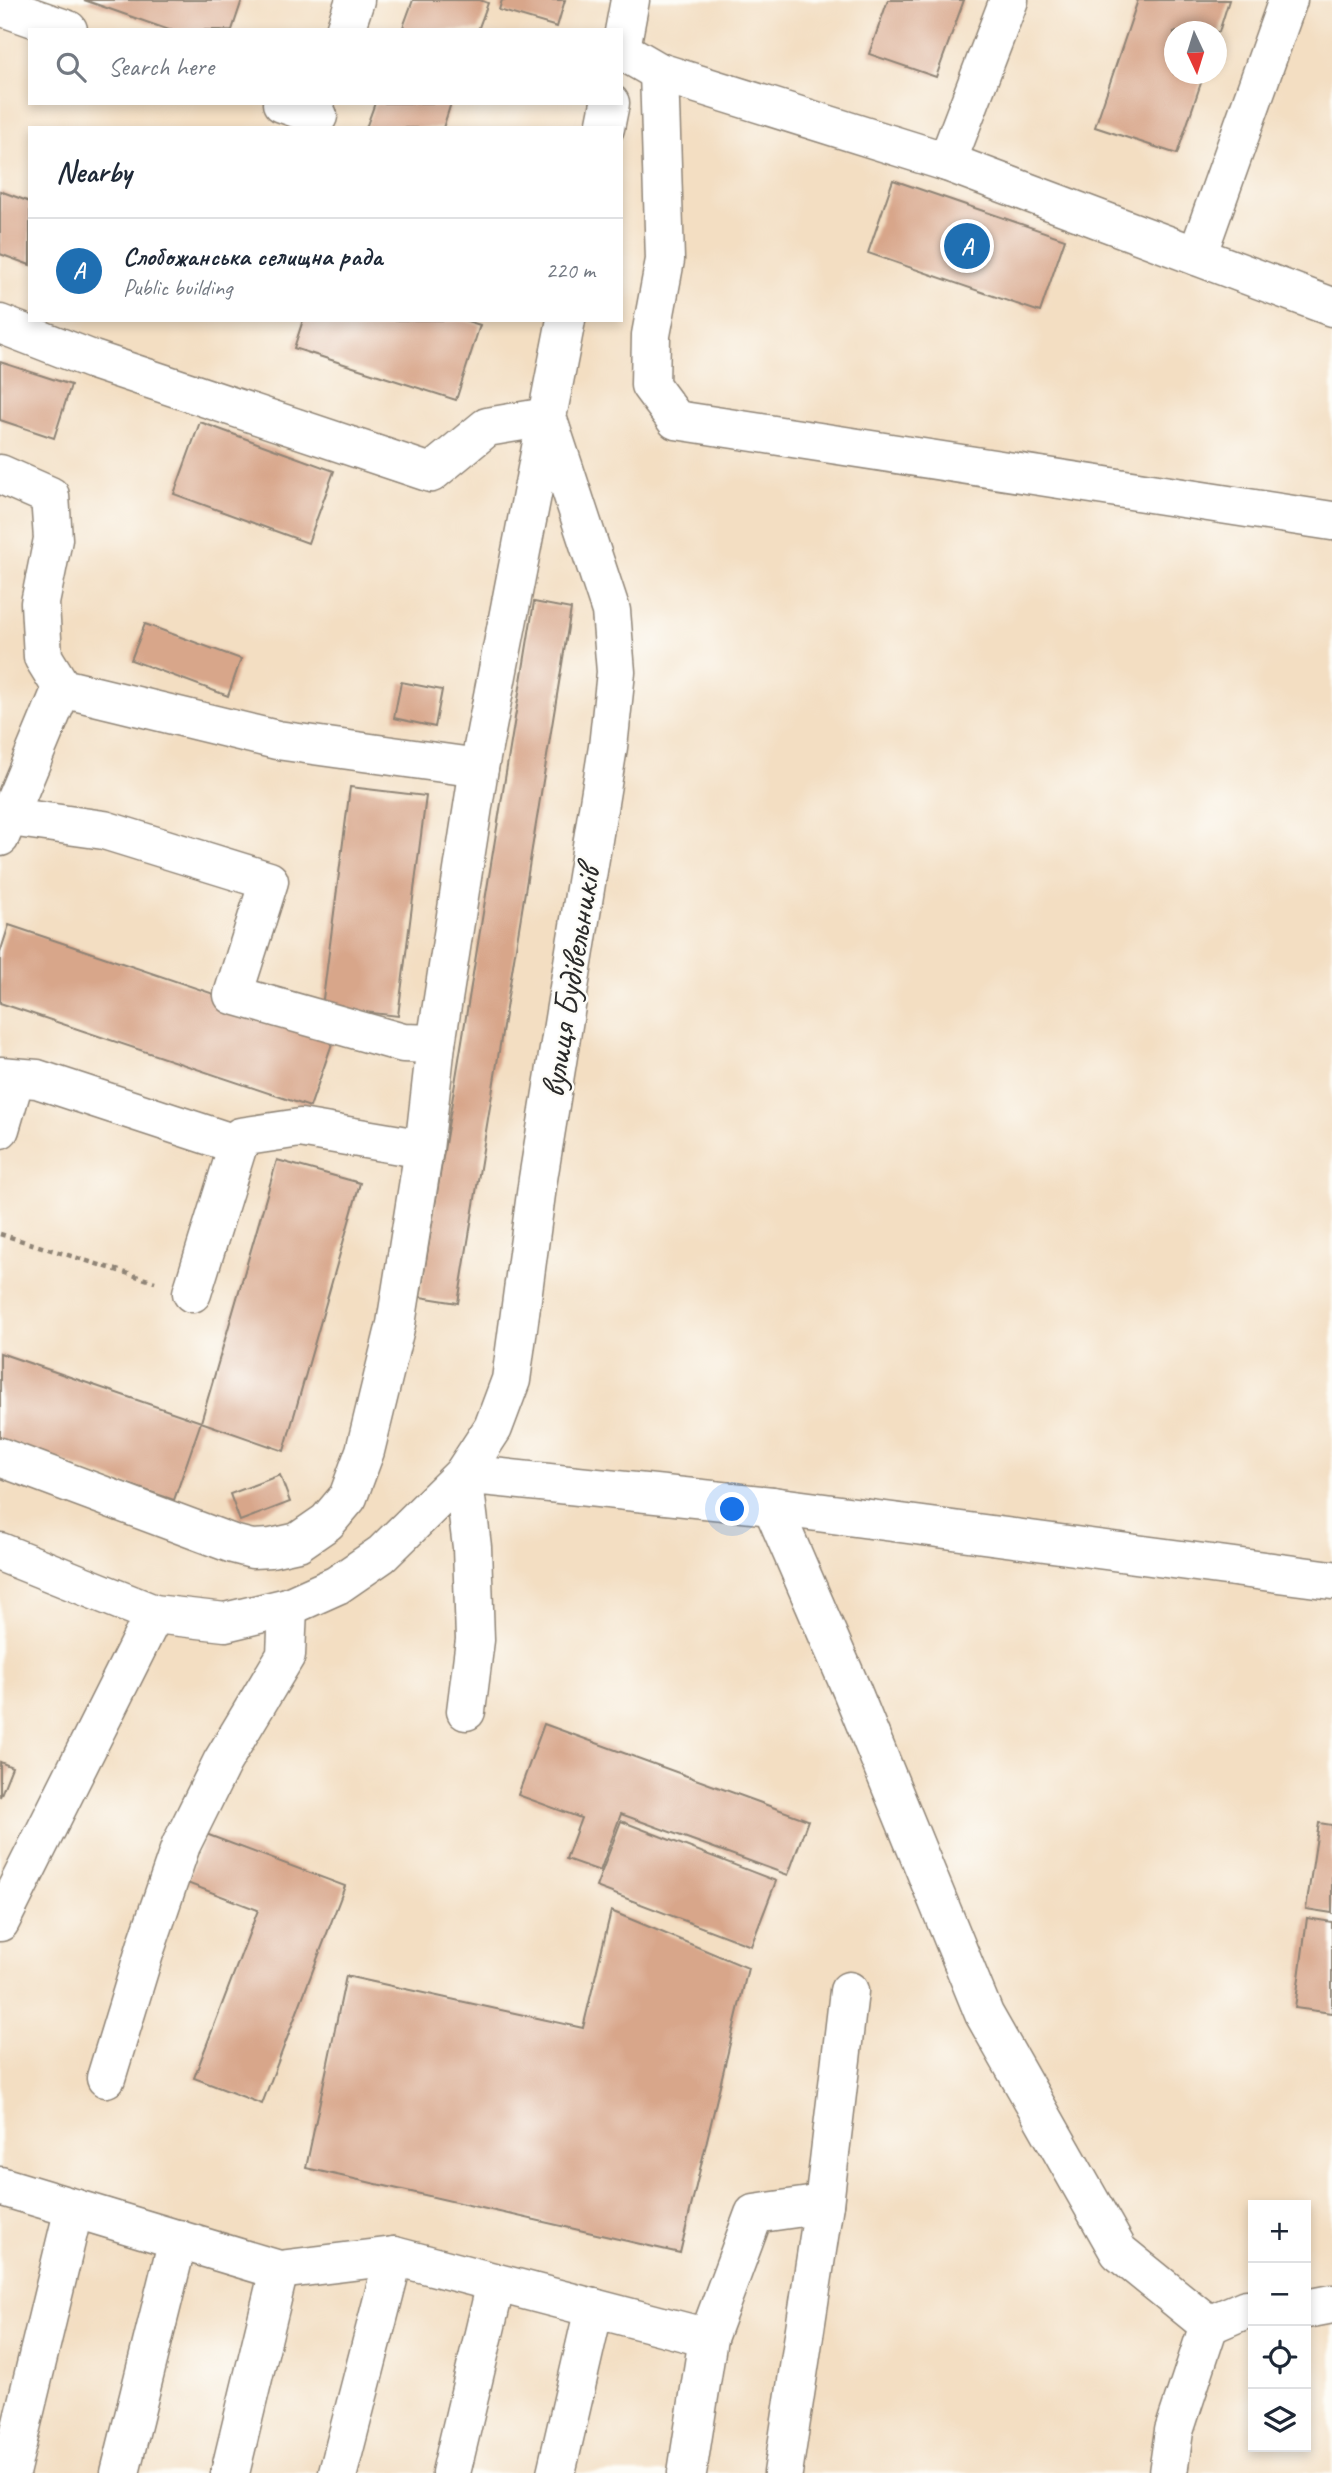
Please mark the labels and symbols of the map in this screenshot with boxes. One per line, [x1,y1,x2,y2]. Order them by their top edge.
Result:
north arrow [1164,21,1227,84]
pin: A [944,220,990,272]
street label: вулиця Будівельників [530,855,612,1101]
your location [715,1492,749,1526]

